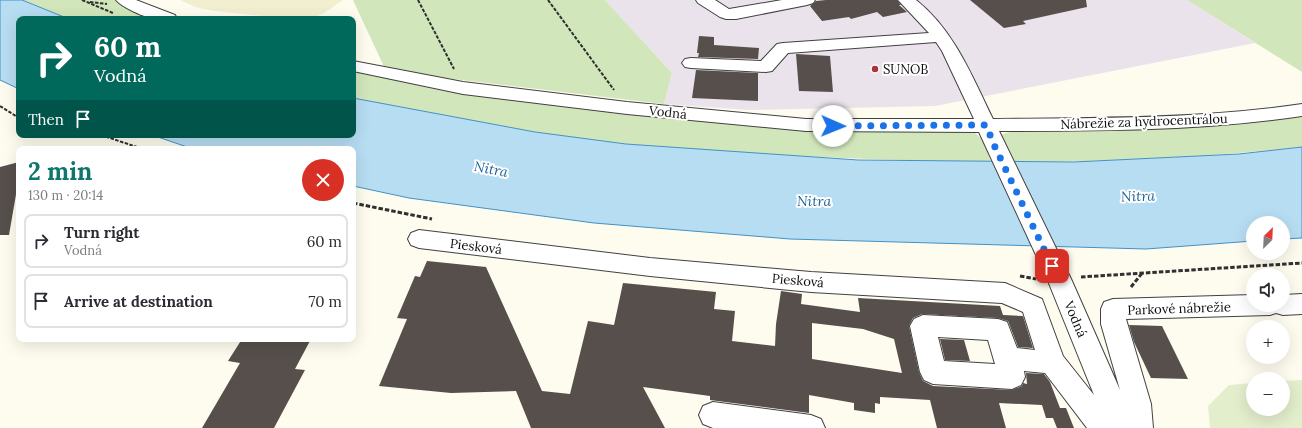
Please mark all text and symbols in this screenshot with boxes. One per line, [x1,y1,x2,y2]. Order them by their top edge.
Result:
text: 60 m [94,29,161,65]
icon: right [28,32,80,84]
place label: SUNOB [883,61,928,78]
text: Vodná [94,64,147,87]
marker: SUNOB [870,64,880,74]
street label: Vodná [647,102,688,123]
position arrow [812,105,854,147]
icon: arrive [72,108,94,130]
text: Then [28,110,64,129]
street label: Nábrežie za hydrocentrálou [1060,110,1228,133]
text: 2 min [28,156,92,187]
water label: Nitra [473,157,510,181]
button: close [302,159,344,201]
water label: Nitra [1121,186,1156,206]
text: 130 m · 20:14 [28,187,103,204]
water label: Nitra [797,192,831,210]
north arrow [1246,216,1290,260]
map controls [1246,216,1290,416]
text: Turn right [64,223,140,242]
icon: right [30,230,52,252]
text: 60 m [307,232,342,251]
street label: Piesková [449,235,503,258]
text: Vodná [64,242,102,259]
pin [1035,249,1069,283]
icon: arrive [1041,255,1063,277]
button: sound [1246,268,1290,312]
street label: Piesková [771,270,825,291]
icon: arrive [30,290,52,312]
text: Arrive at destination [64,292,213,311]
text: 70 m [308,292,342,311]
street label: Vodná [1060,297,1091,340]
street label: Parkové nábrežie [1127,298,1231,319]
button: + [1246,320,1290,364]
button: − [1246,372,1290,416]

